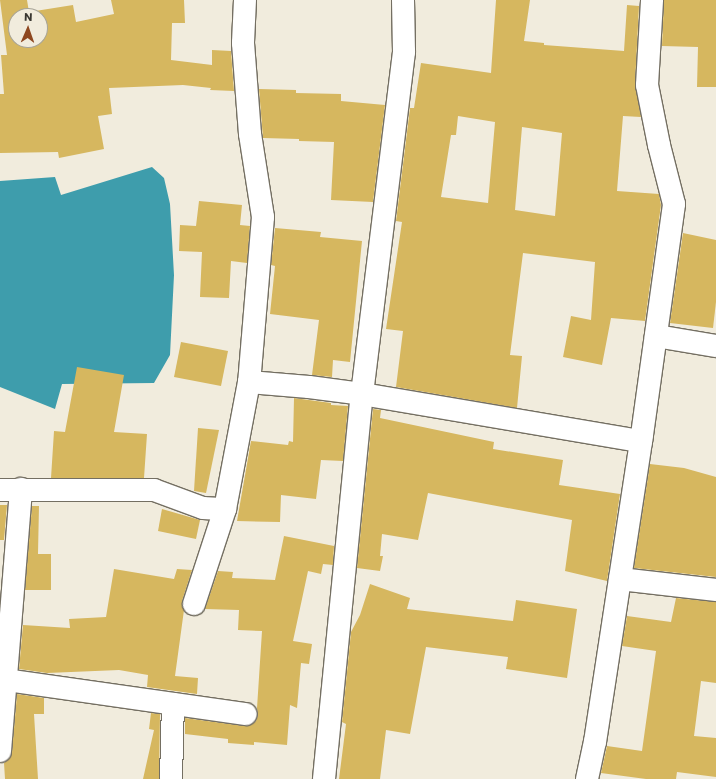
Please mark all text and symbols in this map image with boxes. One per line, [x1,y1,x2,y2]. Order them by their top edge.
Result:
north arrow [8,8,48,48]
text: N [24,9,33,25]

